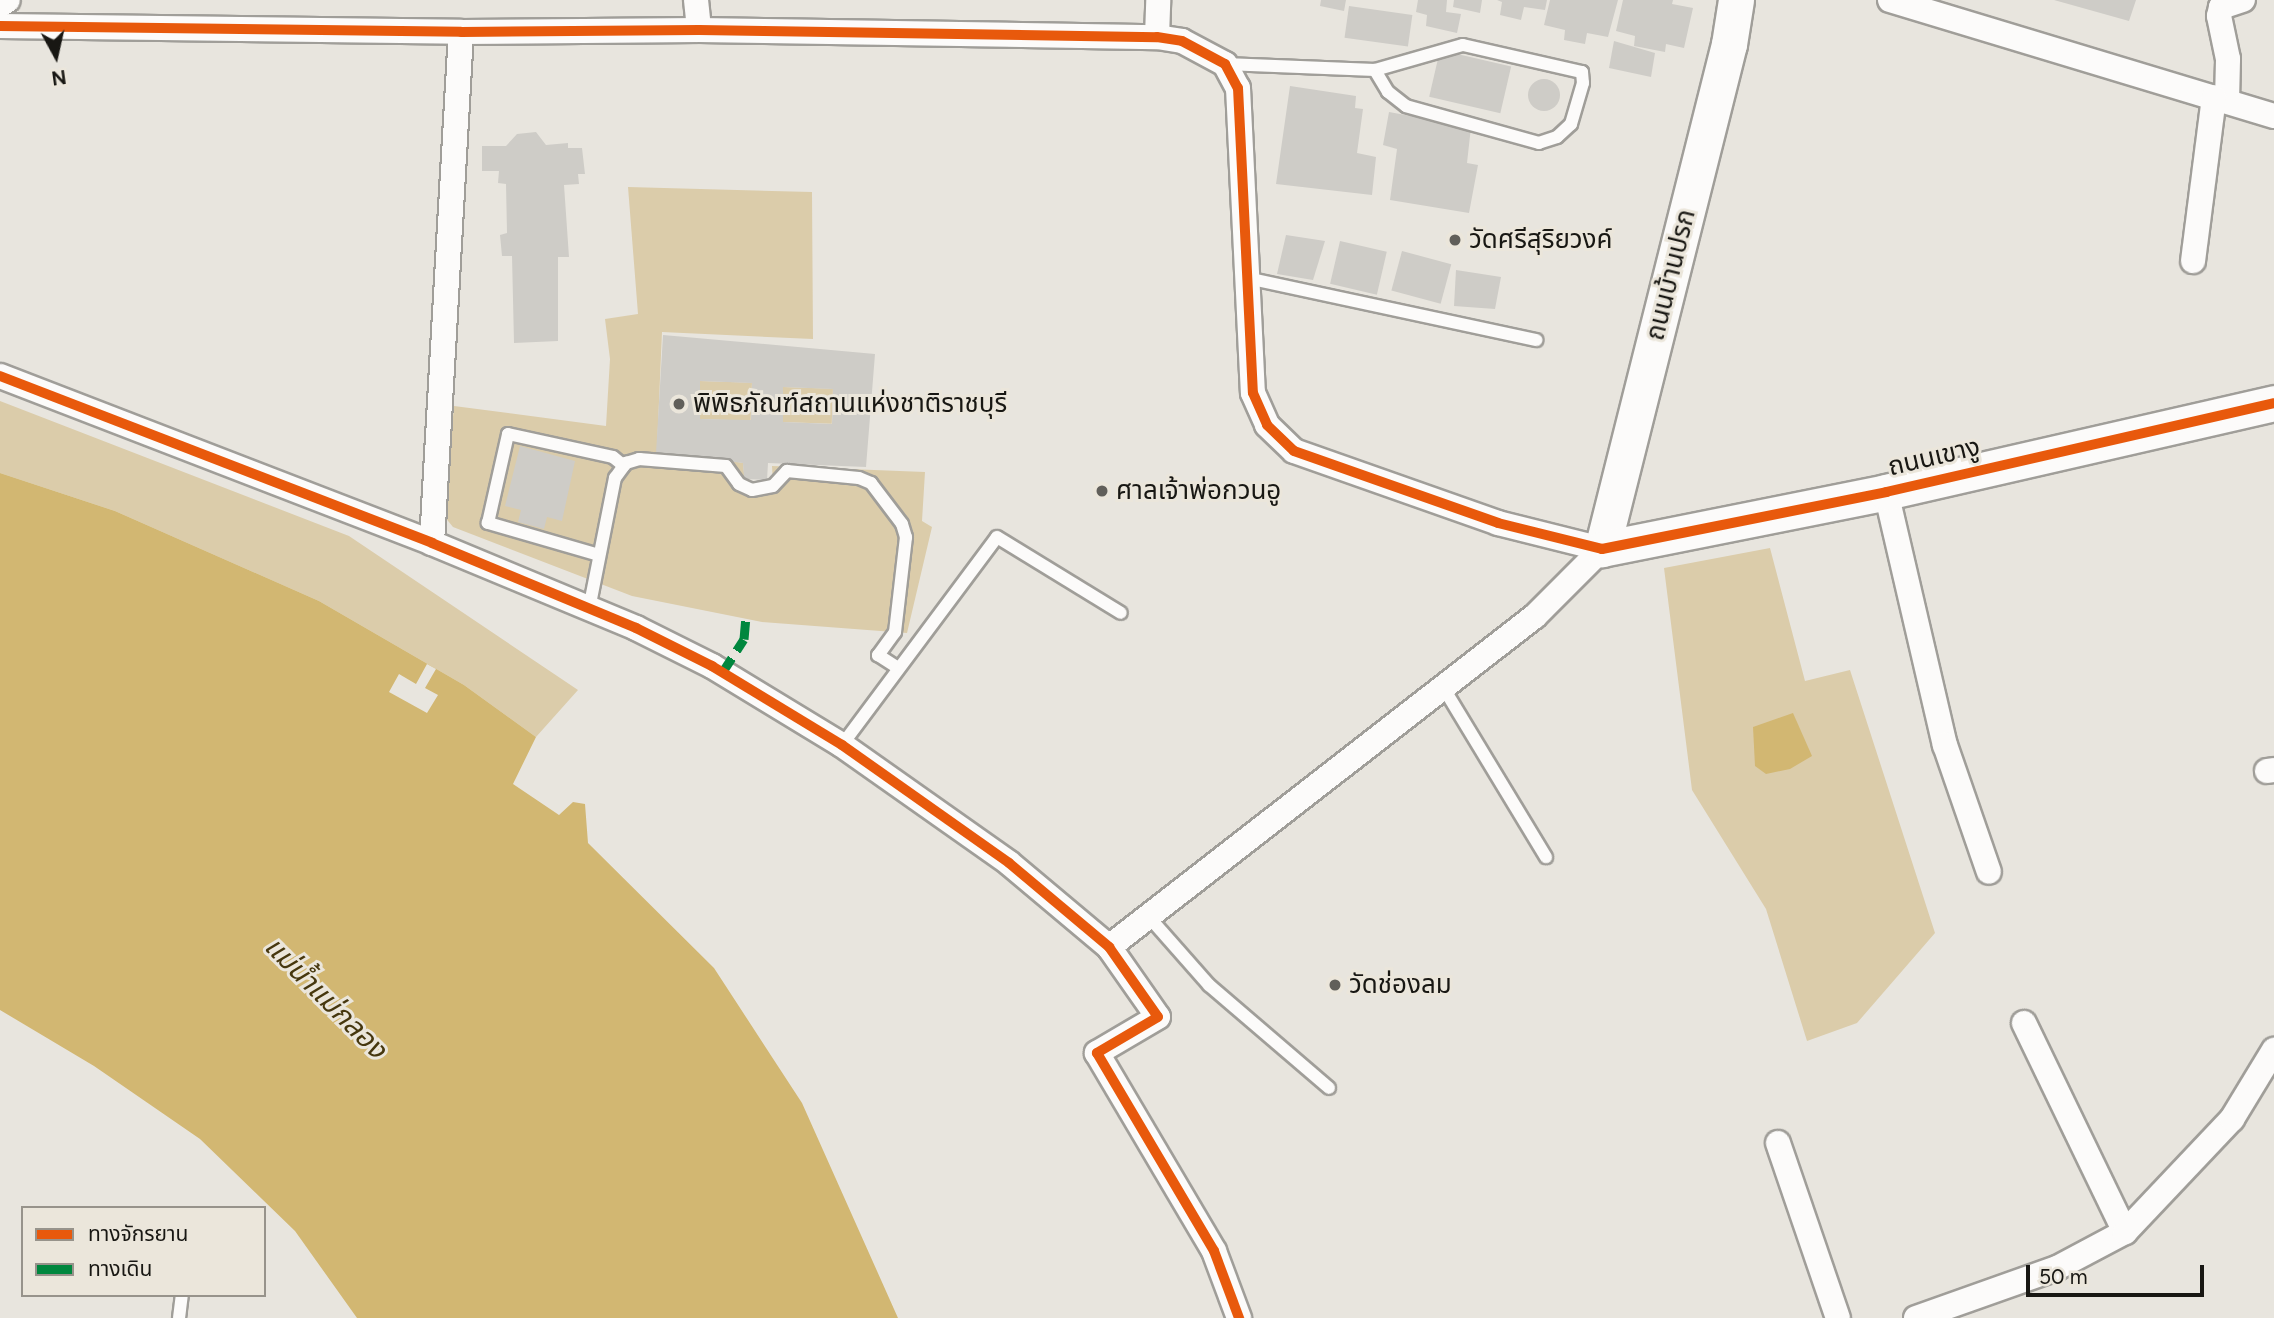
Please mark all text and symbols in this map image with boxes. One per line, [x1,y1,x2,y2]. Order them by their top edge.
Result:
north arrow [21,21,91,91]
text: N [50,65,68,90]
street label: ถนนบ้านปรก [1640,206,1702,344]
place label: วัดศรีสุริยวงค์ [1469,224,1613,256]
marker: วัดศรีสุริยวงค์ [1447,232,1463,248]
place label: พิพิธภัณฑ์สถานแห่งชาติราชบุรี [693,388,1007,420]
marker: พิพิธภัณฑ์สถานแห่งชาติราชบุรี [671,396,687,412]
street label: ถนนเขางู [1885,431,1983,483]
place label: ศาลเจ้าพ่อกวนอู [1116,475,1281,507]
marker: ศาลเจ้าพ่อกวนอู [1094,483,1110,499]
water label: แม่น้ำแม่กลอง [258,929,394,1065]
place label: วัดช่องลม [1349,969,1452,1001]
marker: วัดช่องลม [1327,977,1343,993]
legend [21,1206,266,1297]
text: ทางจักรยาน [88,1221,189,1246]
scale bar [2029,1252,2208,1296]
text: ทางเดิน [88,1256,152,1281]
text: 50 m [2039,1264,2088,1289]

